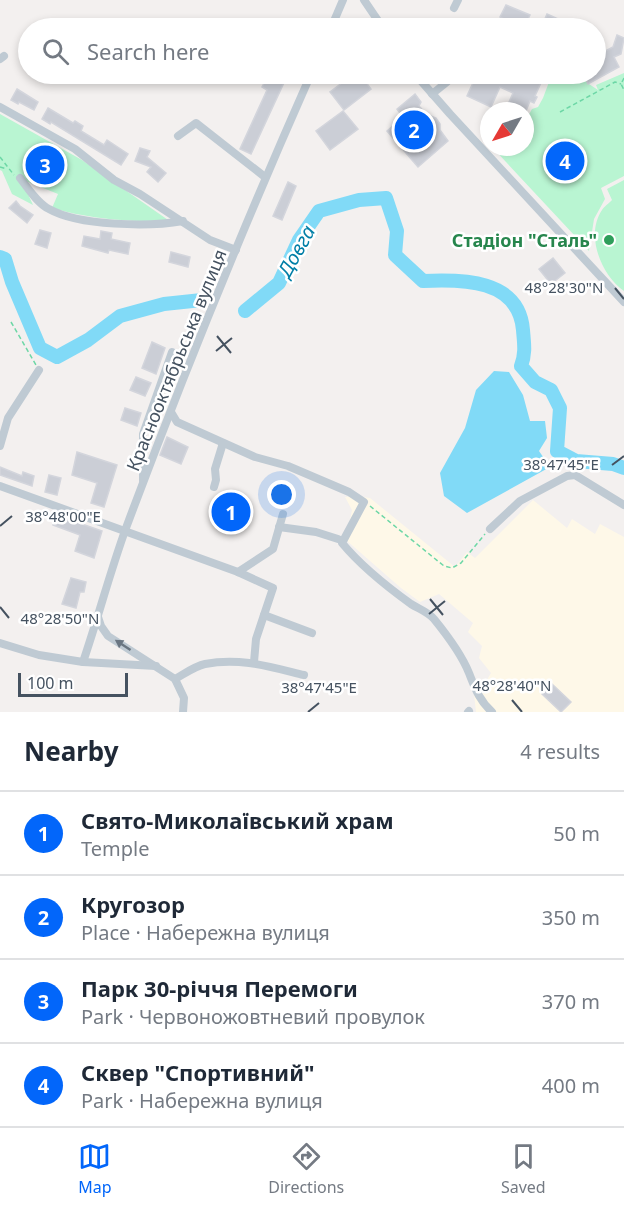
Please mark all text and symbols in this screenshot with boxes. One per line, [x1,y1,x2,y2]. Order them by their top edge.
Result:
search box [18,18,606,84]
icon: search [39,35,72,68]
text: Search here [87,36,209,66]
north arrow [480,102,534,156]
pin: 2 [394,108,434,152]
pin: 4 [546,138,584,184]
pin: 3 [26,142,64,188]
water label: Довга [270,220,321,284]
place label: Стадіон "Сталь" [452,228,597,252]
marker: Стадіон "Сталь" [602,233,616,247]
street label: Краснооктябрьська вулиця [120,246,232,474]
text: 48°28'30"N [525,277,603,297]
text: 38°47'45"E [523,454,599,474]
your location [267,480,296,509]
pin: 1 [212,490,250,534]
text: 38°48'00"E [25,506,101,526]
text: 48°28'50"N [21,608,99,628]
one-way arrow [115,640,131,651]
scale bar [18,670,128,698]
text: 100 m [27,672,74,694]
text: 48°28'40"N [473,675,551,695]
text: 38°47'45"E [281,677,357,697]
text: Nearby [24,733,119,769]
text: 4 results [520,738,600,765]
text: Свято-Миколаївський храм [81,805,394,835]
text: 1 [38,820,49,847]
text: 50 m [553,820,600,847]
text: Temple [81,835,149,862]
text: Кругозор [81,889,185,919]
text: 2 [38,904,49,931]
text: 350 m [542,904,600,931]
text: Place · Набережна вулиця [81,919,330,946]
text: Парк 30-річчя Перемоги [81,973,358,1003]
text: 3 [38,988,49,1015]
text: 370 m [542,988,600,1015]
text: Park · Червоножовтневий провулок [81,1003,425,1030]
text: Сквер "Спортивний" [81,1057,315,1087]
text: 4 [38,1072,49,1099]
text: 400 m [542,1072,600,1099]
text: Park · Набережна вулиця [81,1087,323,1114]
tab: Map [78,1140,112,1198]
tab: Directions [268,1140,344,1198]
tab: Saved [501,1140,546,1198]

